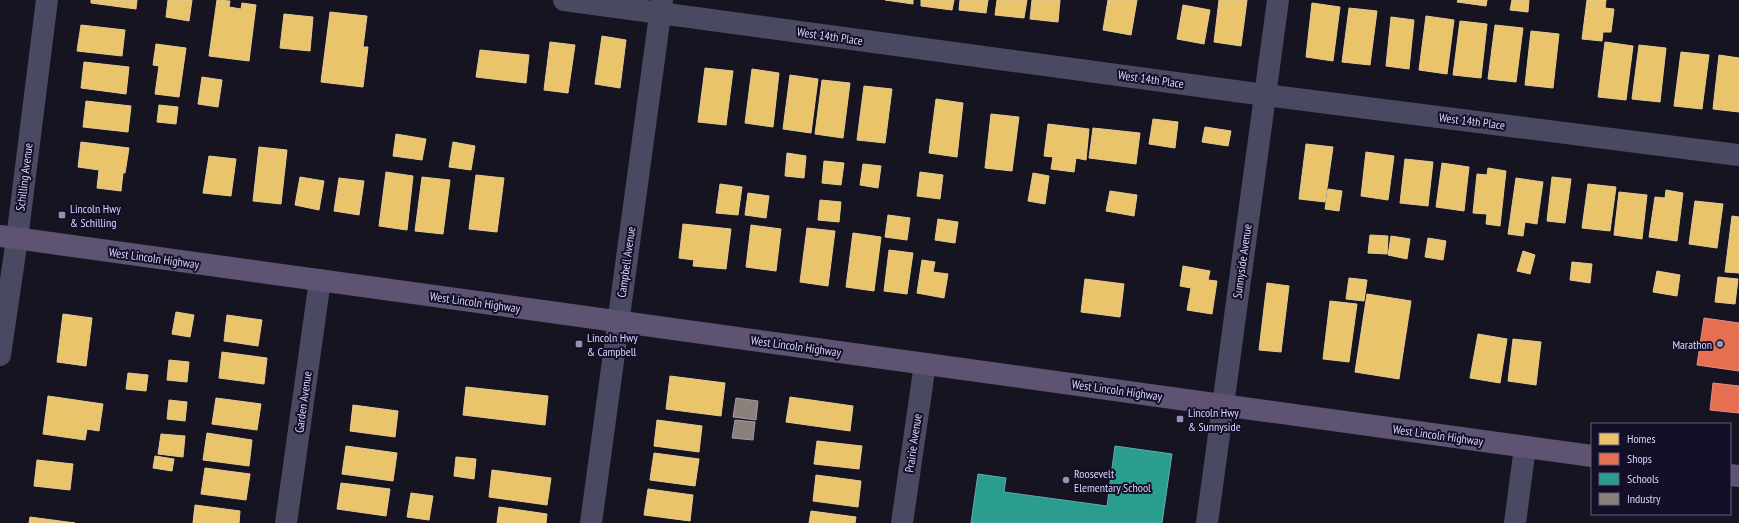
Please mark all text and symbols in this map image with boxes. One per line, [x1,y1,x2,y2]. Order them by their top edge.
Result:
street label: West 14th Place [796,24,864,48]
street label: West 14th Place [1117,67,1185,91]
street label: West 14th Place [1438,110,1506,132]
street label: Schilling Avenue [12,142,36,212]
place label: Lincoln Hwy & Schilling [70,201,121,230]
marker: Lincoln Hwy & Schilling [57,210,67,220]
street label: Sunnyside Avenue [1229,223,1255,299]
street label: Campbell Avenue [614,226,638,298]
street label: West Lincoln Highway [108,244,201,272]
street label: West Lincoln Highway [429,288,522,316]
place label: Lincoln Hwy & Campbell [587,330,638,359]
street label: West Lincoln Highway [750,332,843,360]
place label: Marathon [1672,337,1712,352]
marker: Lincoln Hwy & Campbell [574,339,584,349]
marker: Marathon [1715,339,1725,349]
street label: Garden Avenue [291,370,315,434]
street label: West Lincoln Highway [1071,376,1164,404]
place label: Lincoln Hwy & Sunnyside [1188,405,1241,434]
street label: Prairie Avenue [901,413,925,473]
marker: Lincoln Hwy & Sunnyside [1175,414,1185,424]
street label: West Lincoln Highway [1392,421,1485,449]
legend [1591,423,1731,515]
text: Homes [1627,431,1655,446]
text: Shops [1627,451,1652,466]
place label: Roosevelt Elementary School [1074,466,1151,495]
text: Schools [1627,471,1659,486]
marker: Roosevelt Elementary School [1061,475,1071,485]
text: Industry [1627,491,1661,506]

